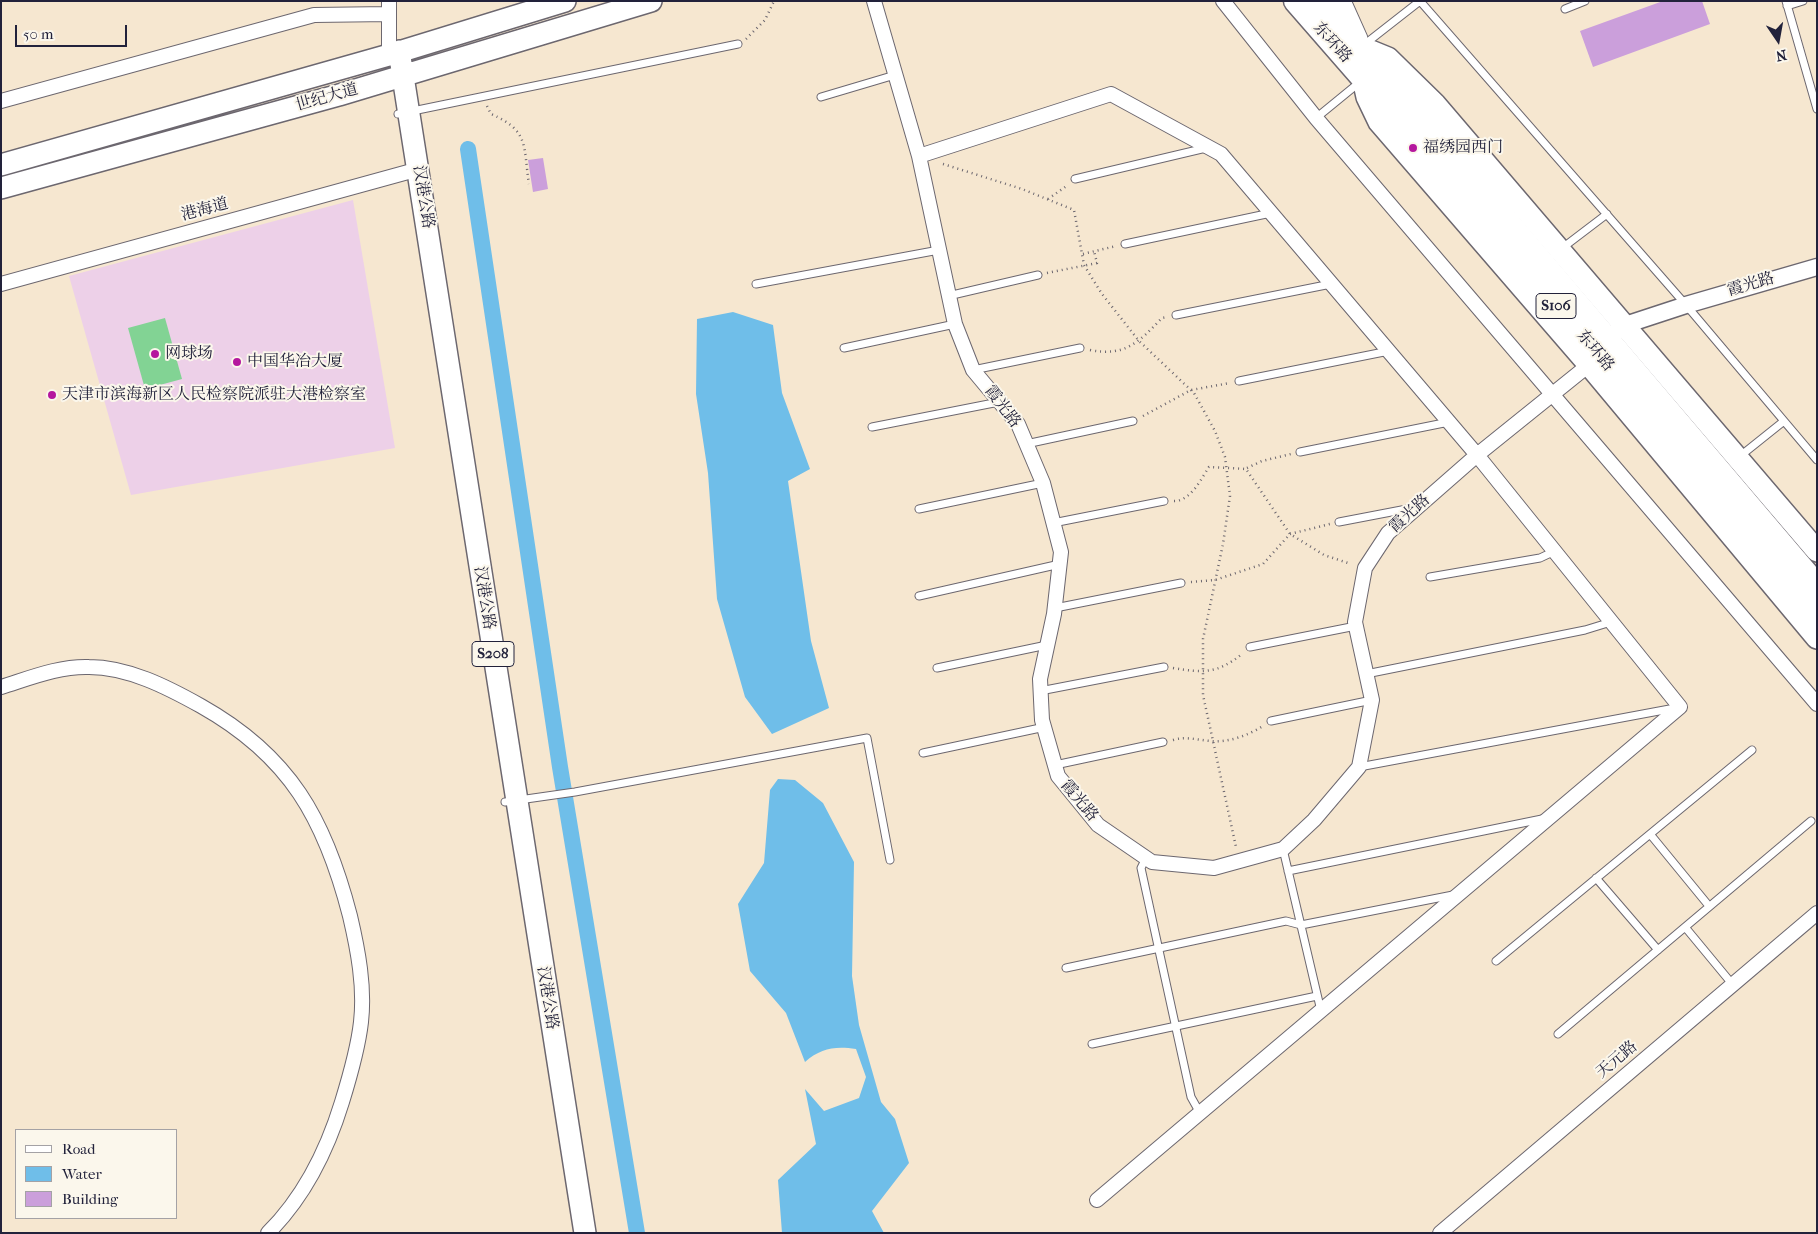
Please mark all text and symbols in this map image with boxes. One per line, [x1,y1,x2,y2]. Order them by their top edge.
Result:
scale bar [18,15,130,47]
north arrow [1753,15,1803,65]
street label: 东环路 [1309,19,1355,67]
text: 50 m [23,25,53,43]
text: N [1774,46,1788,65]
street label: 世纪大道 [294,80,360,116]
place label: 福绣园西门 [1423,138,1503,158]
marker: 福绣园西门 [1407,142,1419,154]
street label: 汉港公路 [409,164,437,230]
street label: 港海道 [179,195,231,225]
street label: 霞光路 [1725,269,1777,301]
road number: S106 [1536,294,1576,318]
street label: 东环路 [1572,326,1618,376]
place label: 网球场 [165,344,213,364]
marker: 网球场 [149,348,161,360]
place label: 中国华冶大厦 [247,352,343,372]
marker: 中国华冶大厦 [231,356,243,368]
street label: 霞光路 [980,382,1024,432]
place label: 天津市滨海新区人民检察院派驻大港检察室 [62,385,366,405]
marker: 天津市滨海新区人民检察院派驻大港检察室 [46,389,58,401]
street label: 霞光路 [1386,491,1434,537]
street label: 汉港公路 [470,565,498,631]
road number: S208 [472,642,514,666]
street label: 霞光路 [1056,776,1102,826]
street label: 汉港公路 [533,965,561,1031]
street label: 天元路 [1592,1037,1642,1083]
legend [15,1129,178,1219]
text: Road [62,1140,95,1158]
text: Water [62,1165,102,1183]
text: Building [62,1190,118,1208]

